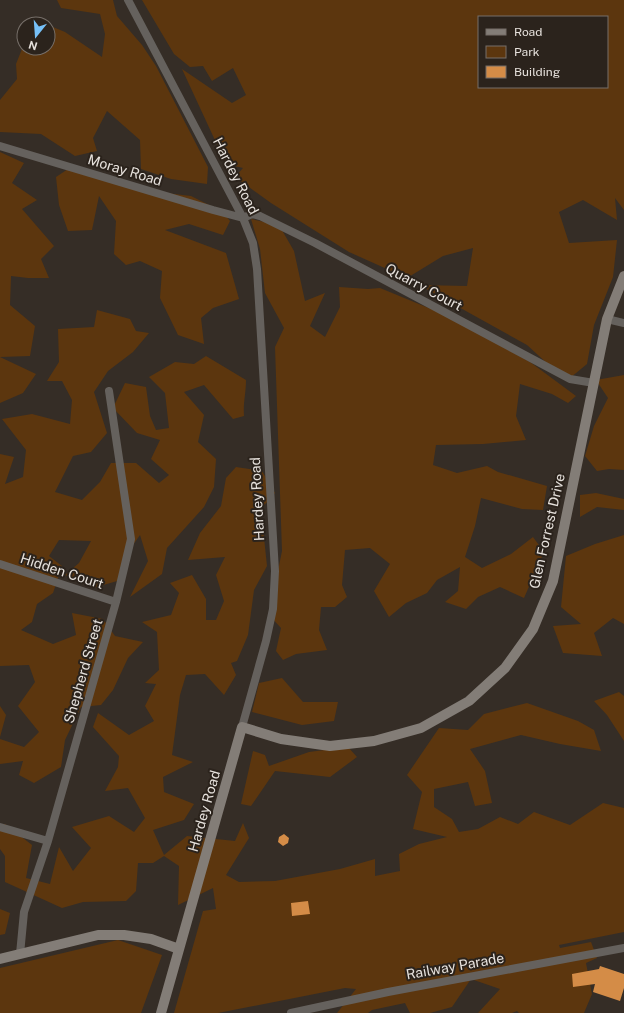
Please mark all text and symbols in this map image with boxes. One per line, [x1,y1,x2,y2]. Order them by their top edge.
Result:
north arrow [16,16,56,56]
legend [478,16,608,88]
text: Road [514,25,542,39]
text: N [27,39,39,53]
text: Park [514,45,540,59]
text: Building [514,65,560,79]
street label: Hardey Road [210,135,262,217]
street label: Moray Road [86,151,164,189]
street label: Quarry Court [383,260,465,314]
street label: Hardey Road [247,457,267,541]
street label: Glen Forrest Drive [526,472,568,590]
street label: Hidden Court [18,550,106,592]
street label: Shepherd Street [60,617,106,725]
street label: Hardey Road [185,768,223,854]
street label: Railway Parade [405,949,505,983]

